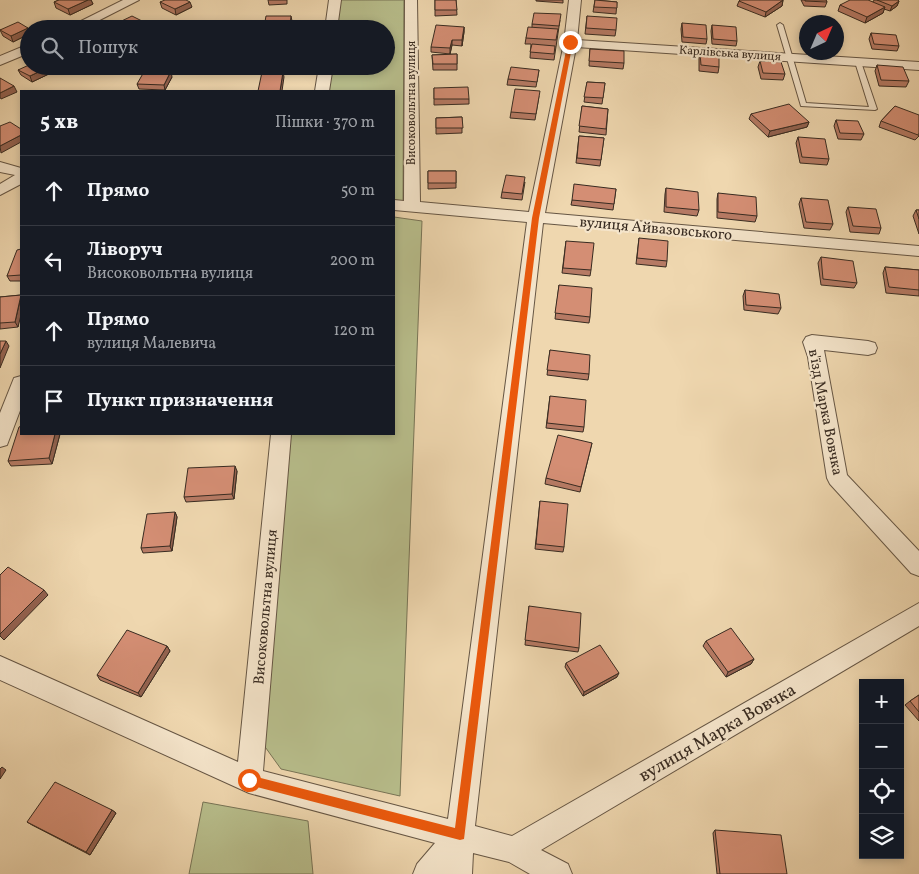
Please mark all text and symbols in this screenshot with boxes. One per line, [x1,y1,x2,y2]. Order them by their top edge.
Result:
north arrow [799,15,844,60]
search box [20,20,395,75]
route end [559,31,582,54]
icon: search [38,34,66,62]
text: Пошук [78,35,138,61]
street label: Високовольтна вулиця [404,41,420,165]
street label: Карлівська вулиця [678,42,781,66]
text: 5 хв [40,108,78,137]
text: Пішки · 370 m [275,112,375,134]
icon: ahead [40,177,68,205]
text: Прямо [87,178,149,204]
text: 50 m [341,180,375,202]
street label: вулиця Айвазовського [579,212,733,247]
text: Ліворуч [87,237,162,263]
icon: left [40,247,68,275]
text: 200 m [330,250,375,272]
text: Високовольтна вулиця [87,263,253,285]
text: Прямо [87,307,149,333]
icon: ahead [40,317,68,345]
text: 120 m [333,320,375,342]
text: вулиця Малевича [87,333,216,355]
street label: в'їзд Марка Вовчка [802,347,847,477]
icon: arrive [40,387,68,415]
text: Пункт призначення [87,388,273,414]
street label: Високовольтна вулиця [249,528,284,686]
street label: вулиця Марка Вовчка [635,678,801,789]
map controls [859,679,904,859]
button: + [859,679,904,724]
button: − [859,724,904,769]
route start [238,769,261,792]
button: locate [859,769,904,814]
button: layers [859,814,904,859]

